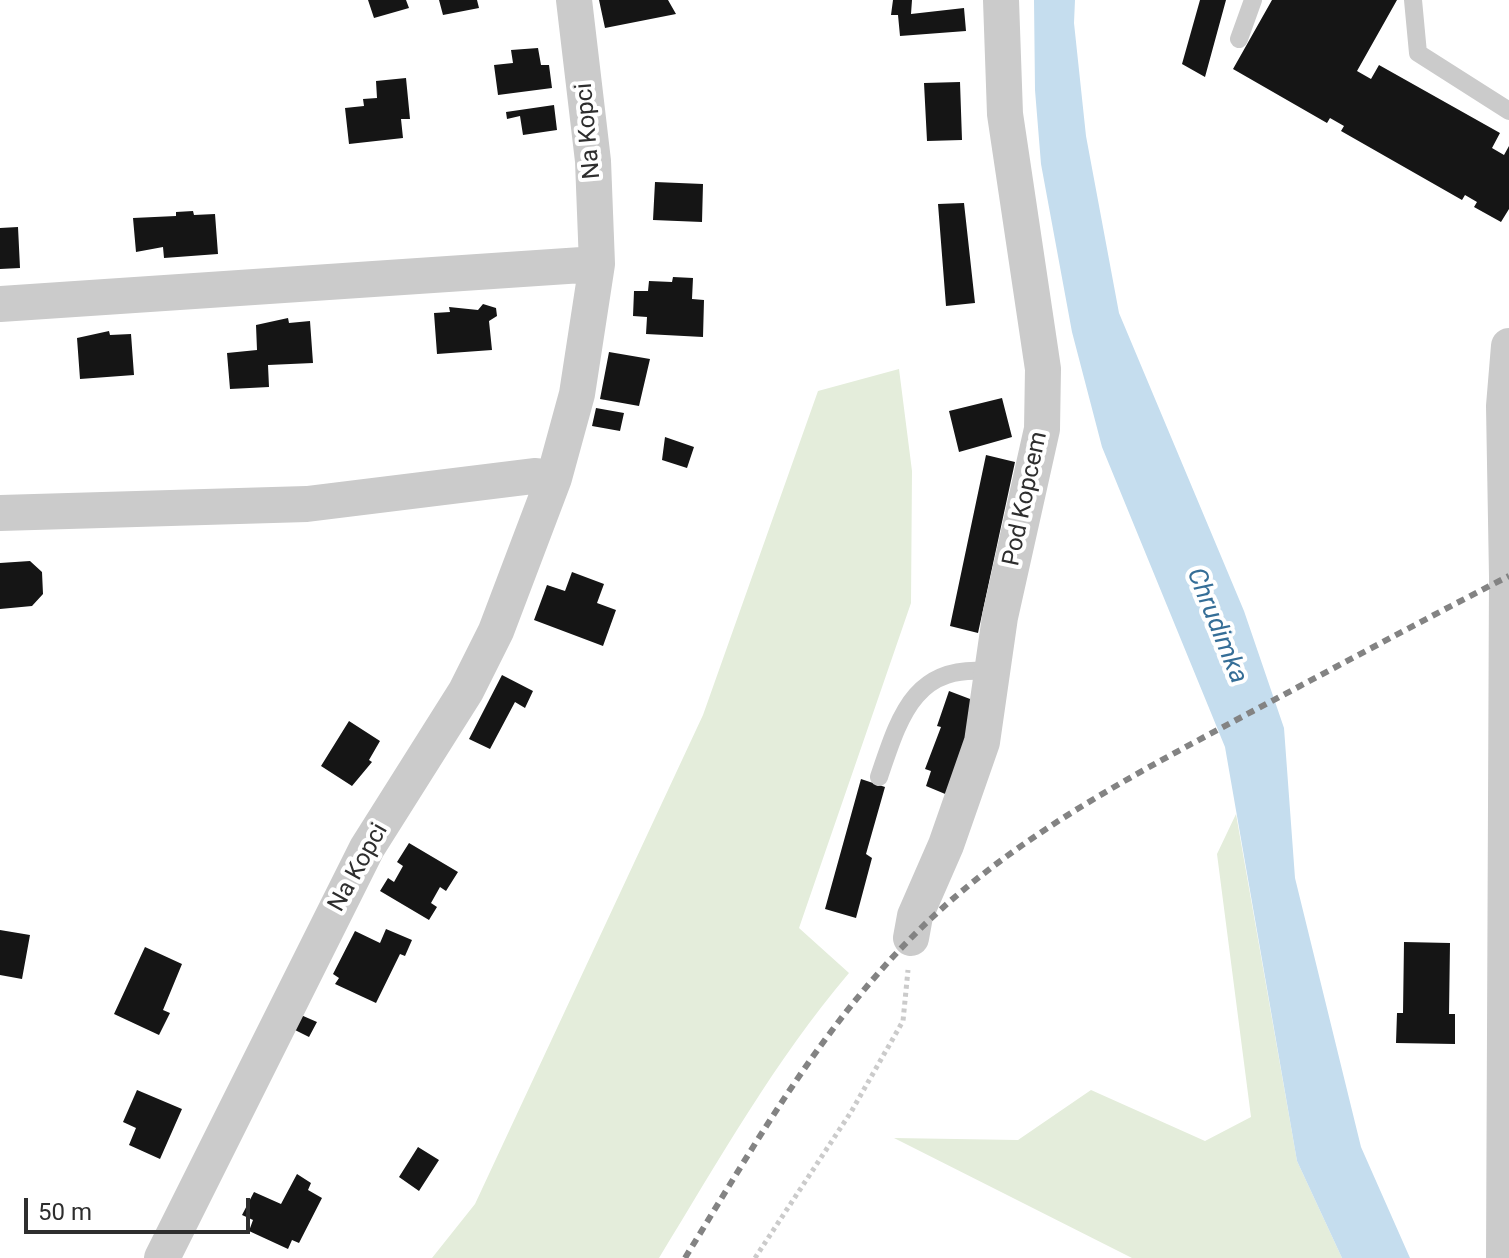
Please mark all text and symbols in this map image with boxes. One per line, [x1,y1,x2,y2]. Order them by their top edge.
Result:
street label: Na Kopci [570,82,608,180]
street label: Pod Kopcem [998,429,1054,569]
water label: Chrudimka [1179,564,1253,688]
street label: Na Kopci [323,819,395,917]
scale bar [28,1182,254,1232]
text: 50 m [38,1198,92,1226]

